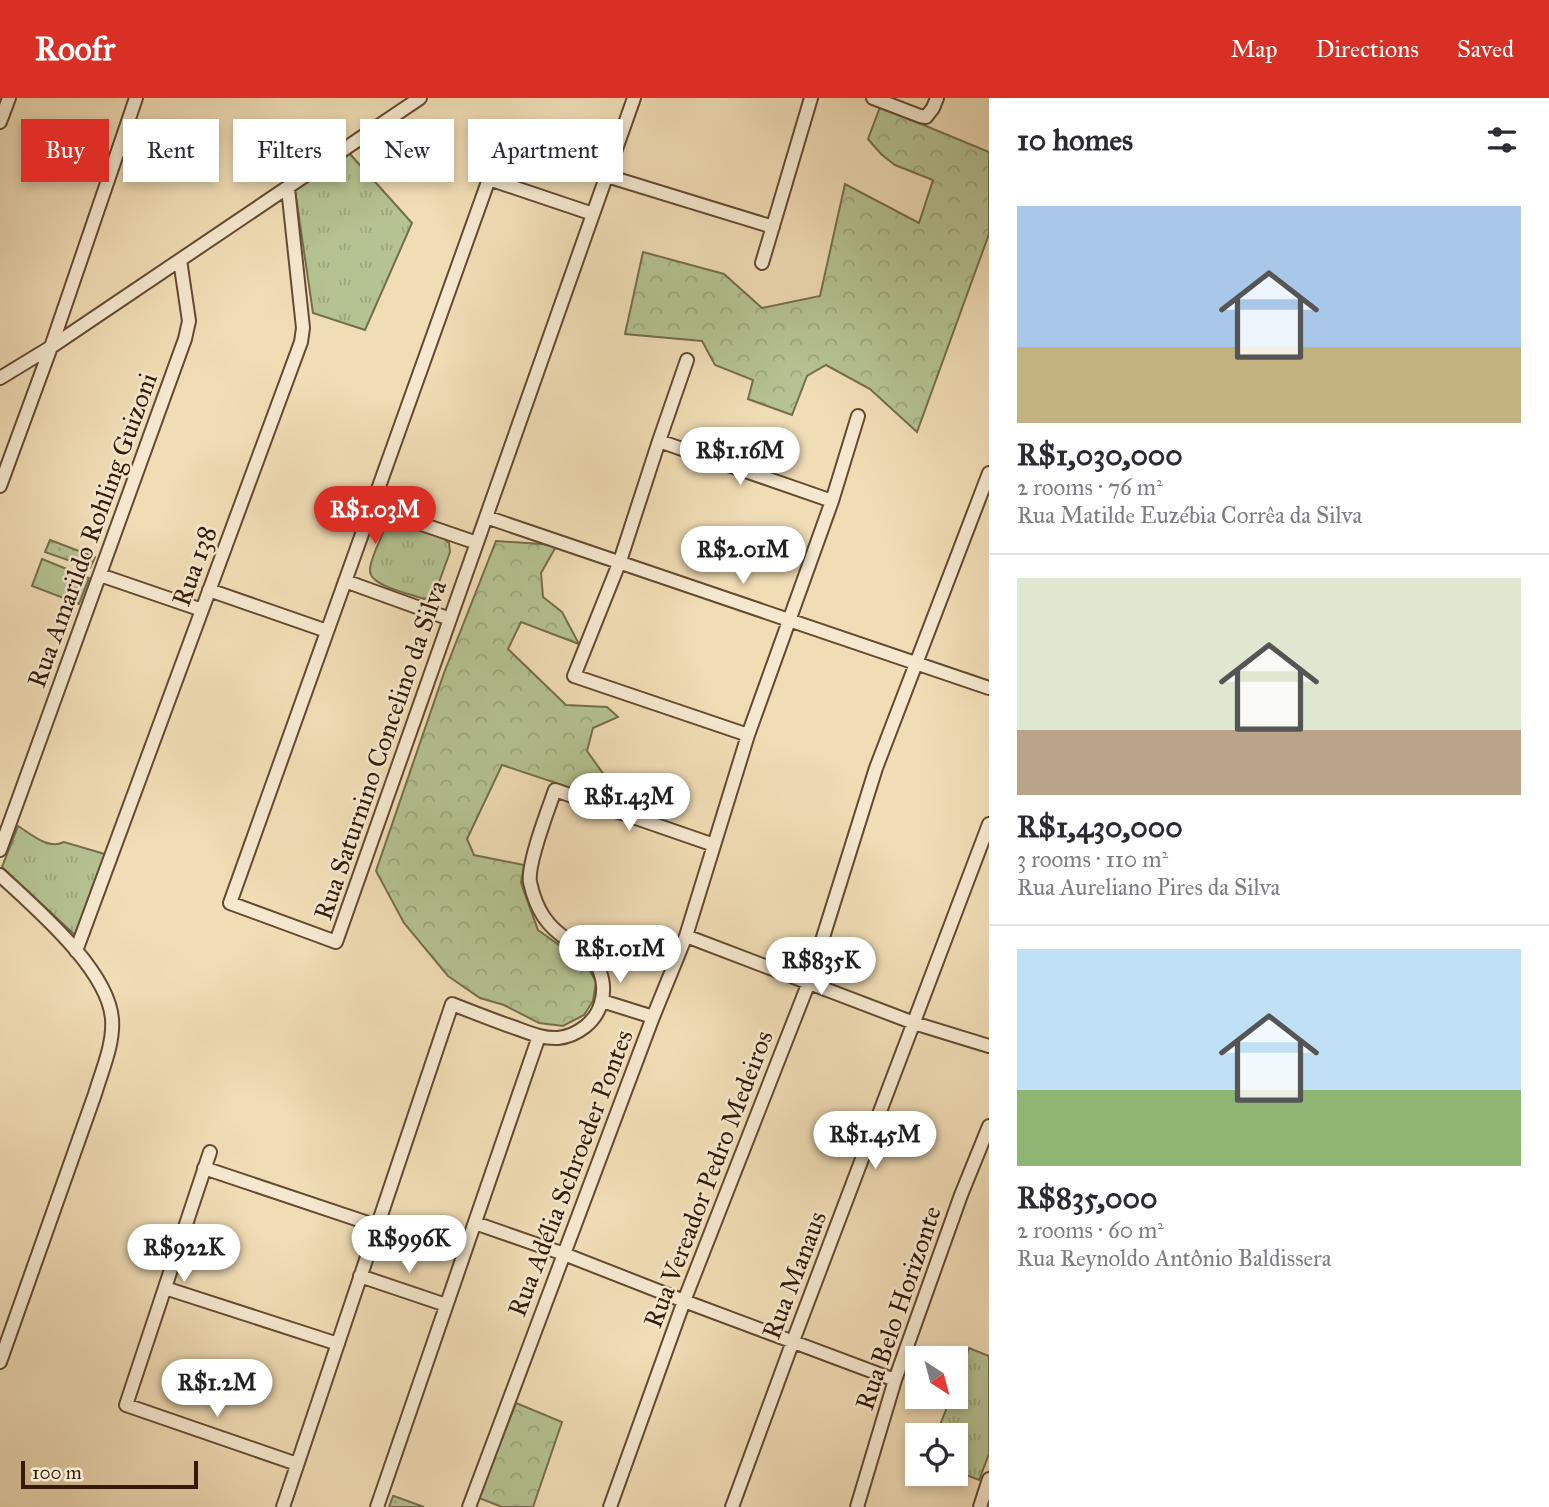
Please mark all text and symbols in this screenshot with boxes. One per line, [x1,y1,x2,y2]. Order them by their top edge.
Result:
text: Roofr [35,29,115,69]
text: Map [1231,34,1278,64]
text: Directions [1316,34,1419,64]
text: Saved [1457,34,1514,64]
chip: Buy [21,119,109,182]
chip: Rent [123,119,219,182]
chip: Filters [233,119,346,182]
chip: New [360,119,454,182]
chip: Apartment [468,119,623,182]
icon: filters [1483,121,1521,159]
text: 10 homes [1017,122,1133,158]
icon: home [1206,252,1332,378]
street label: Rua Amarildo Rohling Guizoni [20,368,164,692]
pin: R$1.16M [675,428,805,487]
text: R$1.16M [696,436,784,464]
text: R$1,030,000 [1017,437,1183,473]
text: 2 rooms · 76 m² [1017,473,1163,501]
pin: R$1.03M [310,486,440,546]
text: R$1.03M [330,495,420,523]
text: Rua Matilde Euzébia Corrêa da Silva [1017,501,1362,529]
street label: Rua 138 [165,522,223,610]
pin: R$2.01M [678,526,808,586]
text: R$2.01M [697,535,789,563]
street label: Rua Saturnino Concelino da Silva [307,576,453,924]
icon: home [1206,624,1332,750]
pin: R$1.43M [564,774,694,833]
text: R$1.43M [584,782,674,810]
text: R$1,430,000 [1017,809,1183,845]
text: 3 rooms · 110 m² [1017,845,1168,873]
text: Rua Aureliano Pires da Silva [1017,873,1280,901]
pin: R$1.01M [555,926,685,985]
text: R$1.01M [575,934,665,962]
pin: R$835K [764,937,878,997]
text: R$835K [782,946,860,974]
icon: home [1206,995,1332,1121]
street label: Rua Adélia Schroeder Pontes [500,1025,640,1321]
street label: Rua Vereador Pedro Medeiros [636,1026,780,1332]
pin: R$1.45M [810,1112,940,1171]
text: R$1.45M [829,1120,921,1148]
text: R$835,000 [1017,1180,1157,1216]
street label: Rua Belo Horizonte [848,1201,948,1414]
street label: Rua Manaus [755,1206,833,1344]
pin: R$996K [352,1216,466,1275]
text: 2 rooms · 60 m² [1017,1216,1164,1244]
pin: R$922K [127,1224,241,1284]
text: R$996K [368,1224,450,1252]
text: R$922K [143,1233,225,1261]
text: Rua Reynoldo Antônio Baldissera [1017,1244,1331,1272]
north arrow [905,1346,968,1409]
map controls [905,1346,968,1486]
pin: R$1.2M [160,1360,274,1419]
text: R$1.2M [178,1368,256,1396]
button: locate [905,1423,968,1486]
scale bar [21,1458,198,1490]
text: 100 m [32,1461,82,1484]

